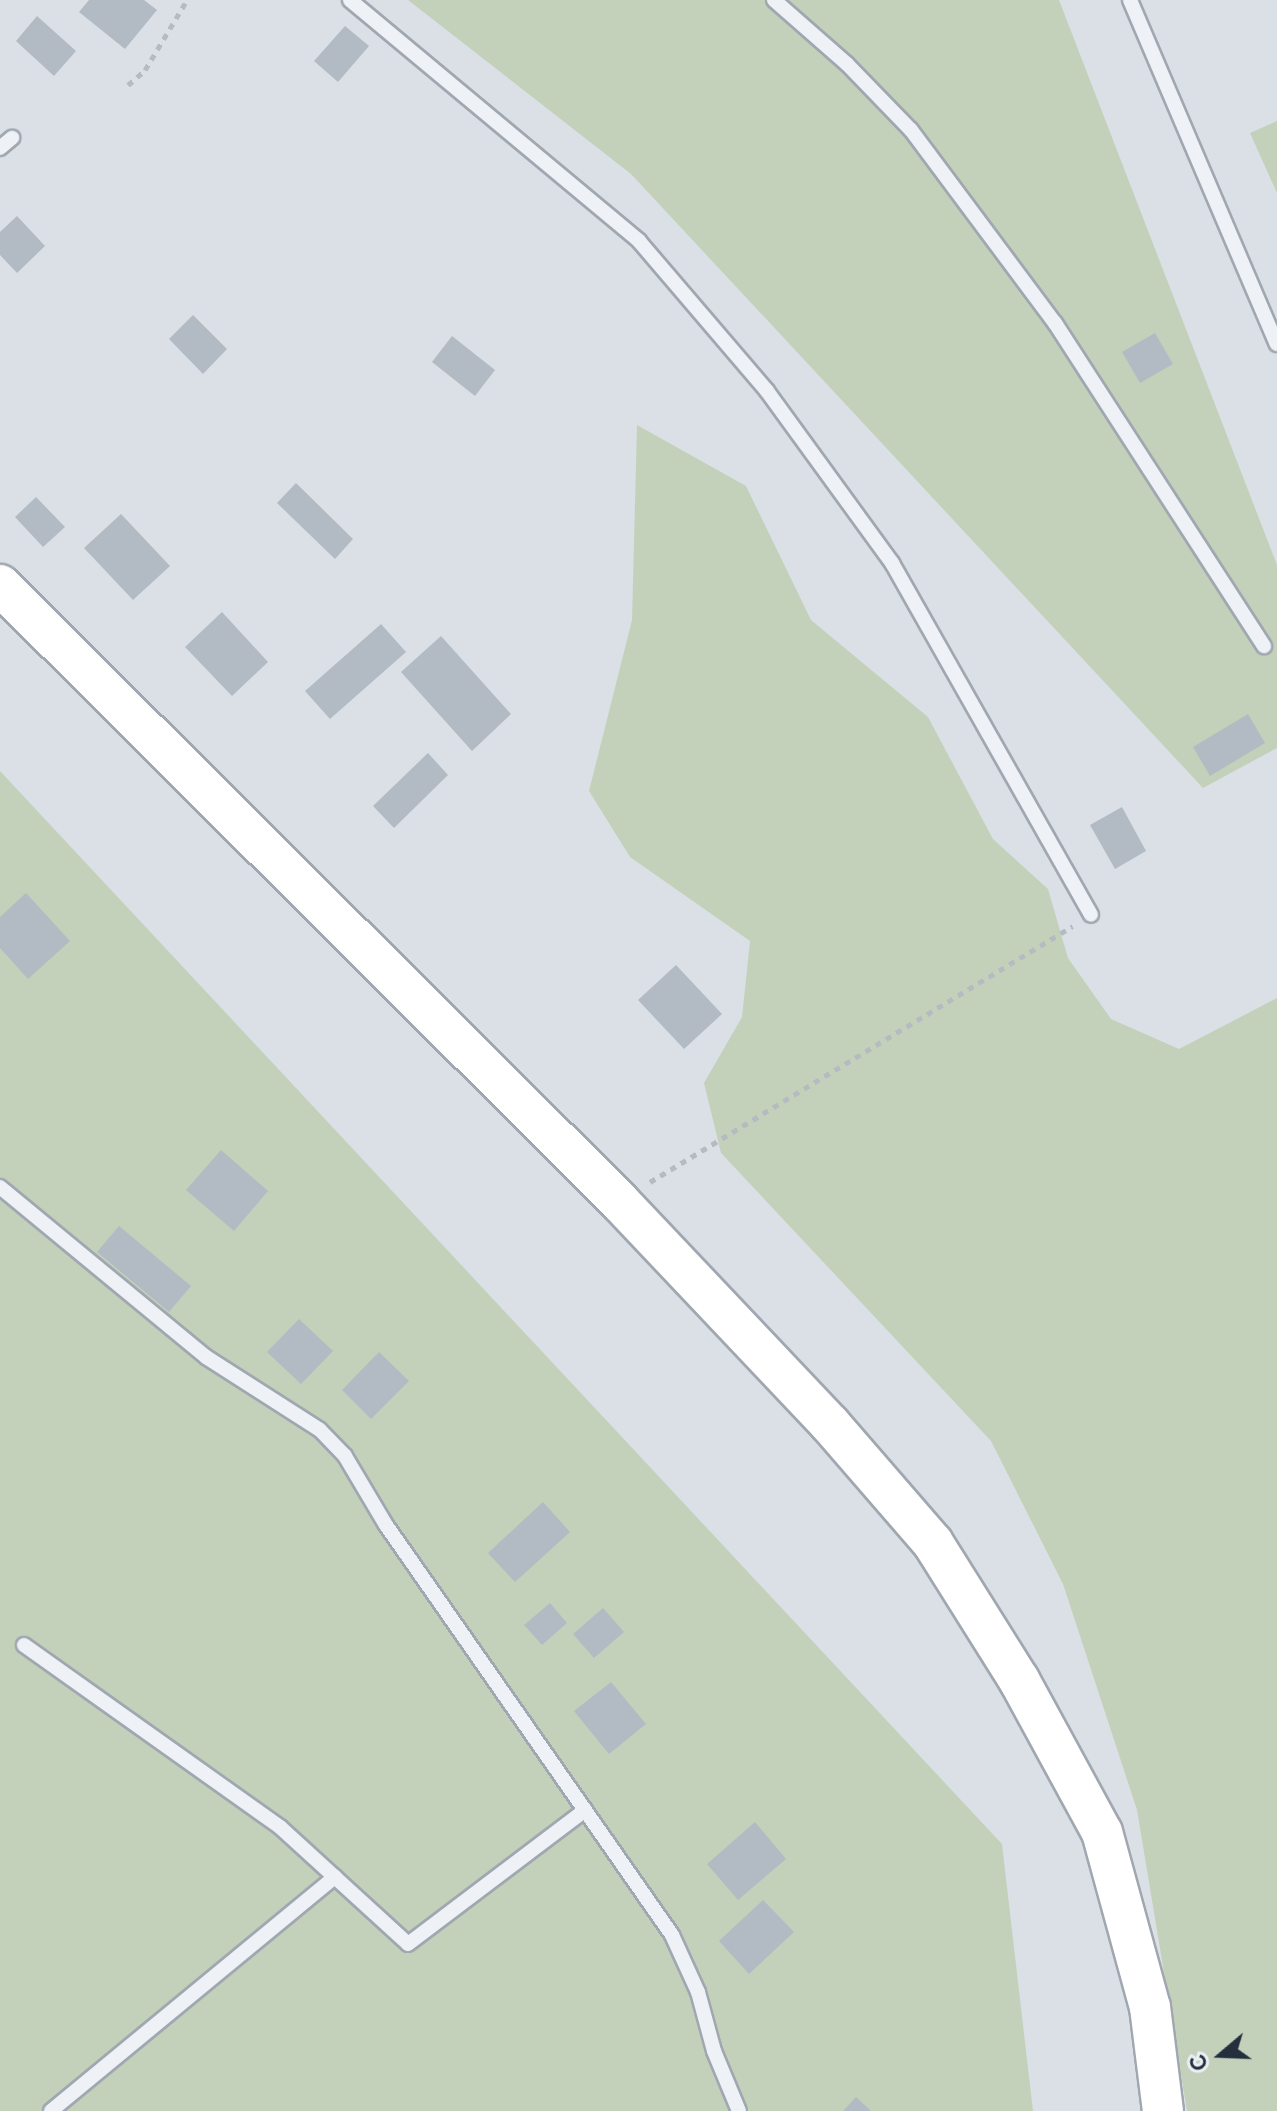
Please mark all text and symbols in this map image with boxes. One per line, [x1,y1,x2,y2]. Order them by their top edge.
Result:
north arrow [1181,2015,1261,2095]
text: С [1184,2051,1213,2074]

